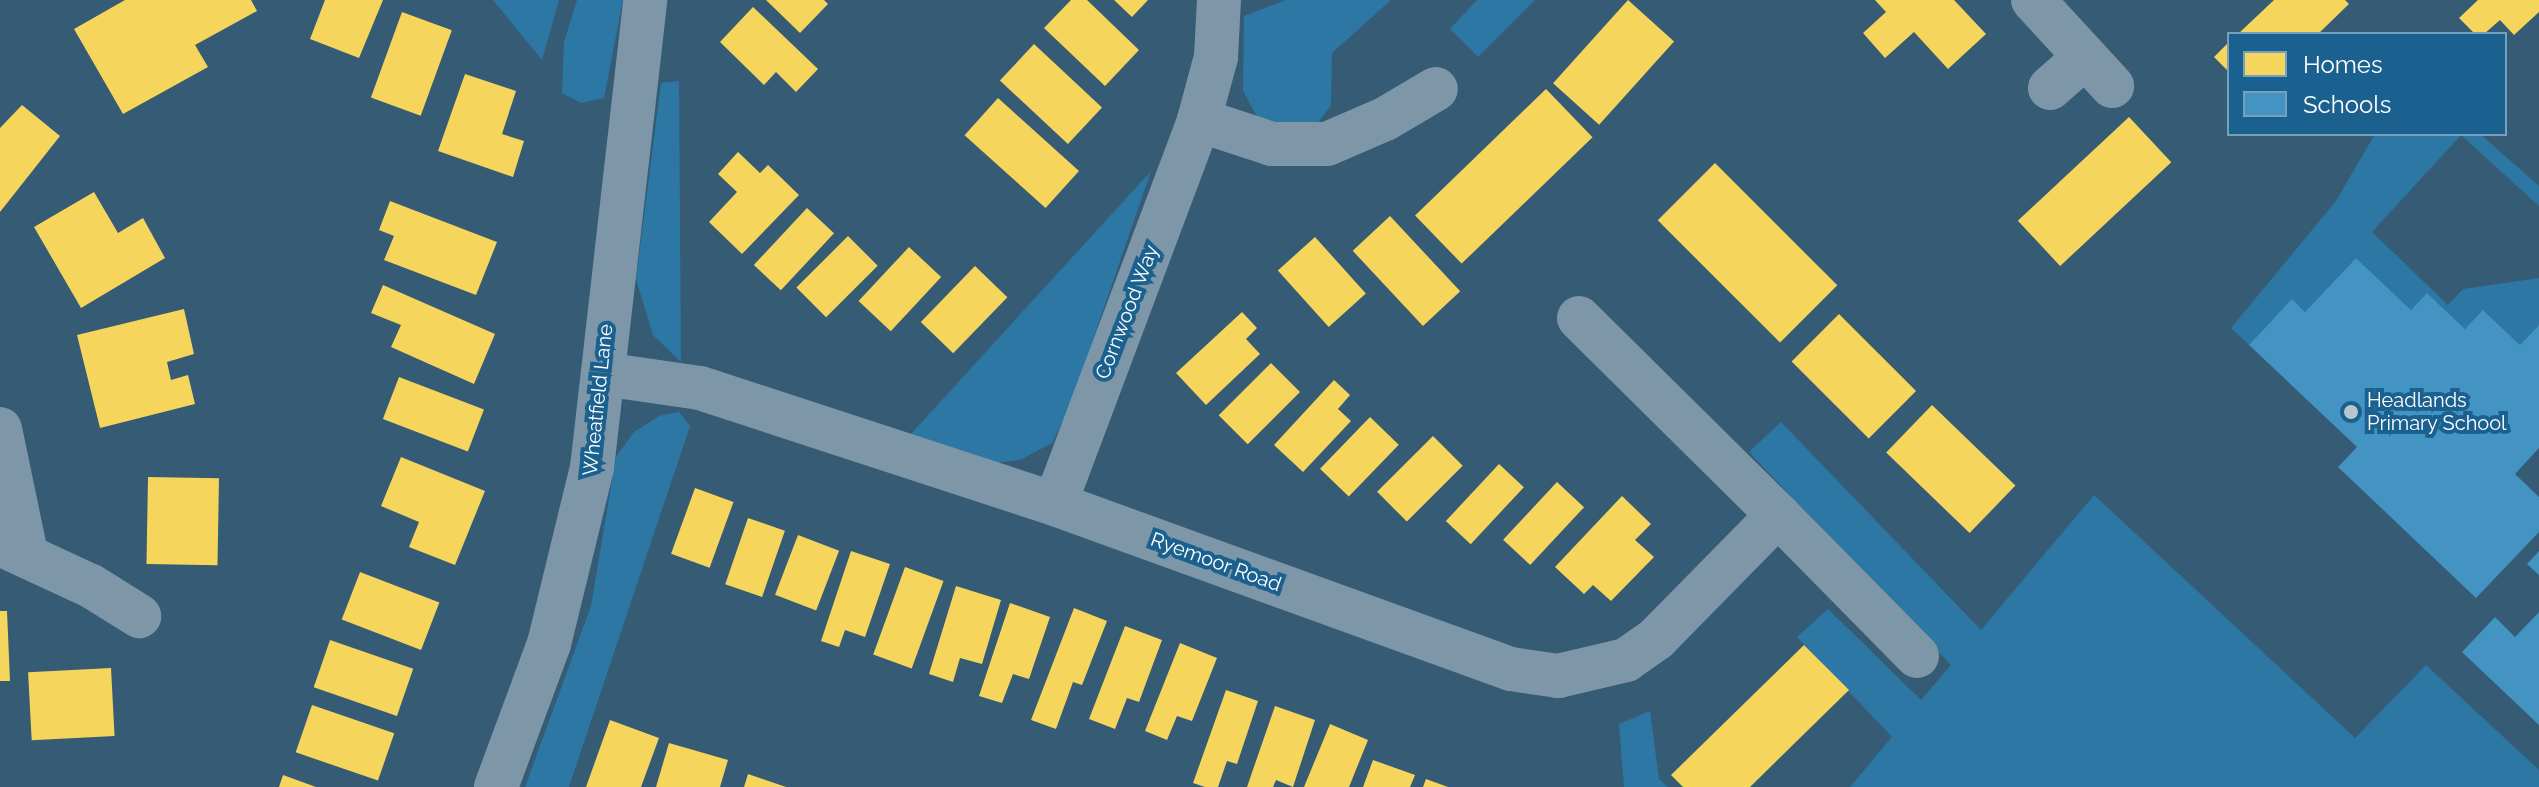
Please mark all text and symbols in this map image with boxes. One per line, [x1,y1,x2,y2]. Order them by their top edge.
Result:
legend [2227,32,2507,136]
text: Homes [2303,50,2383,79]
text: Schools [2303,90,2391,119]
street label: Cornwood Way [1090,241,1164,383]
street label: Wheatfield Lane [578,323,618,477]
place label: Headlands Primary School [2367,388,2507,435]
marker: Headlands Primary School [2342,403,2360,421]
street label: Ryemoor Road [1147,527,1285,597]

